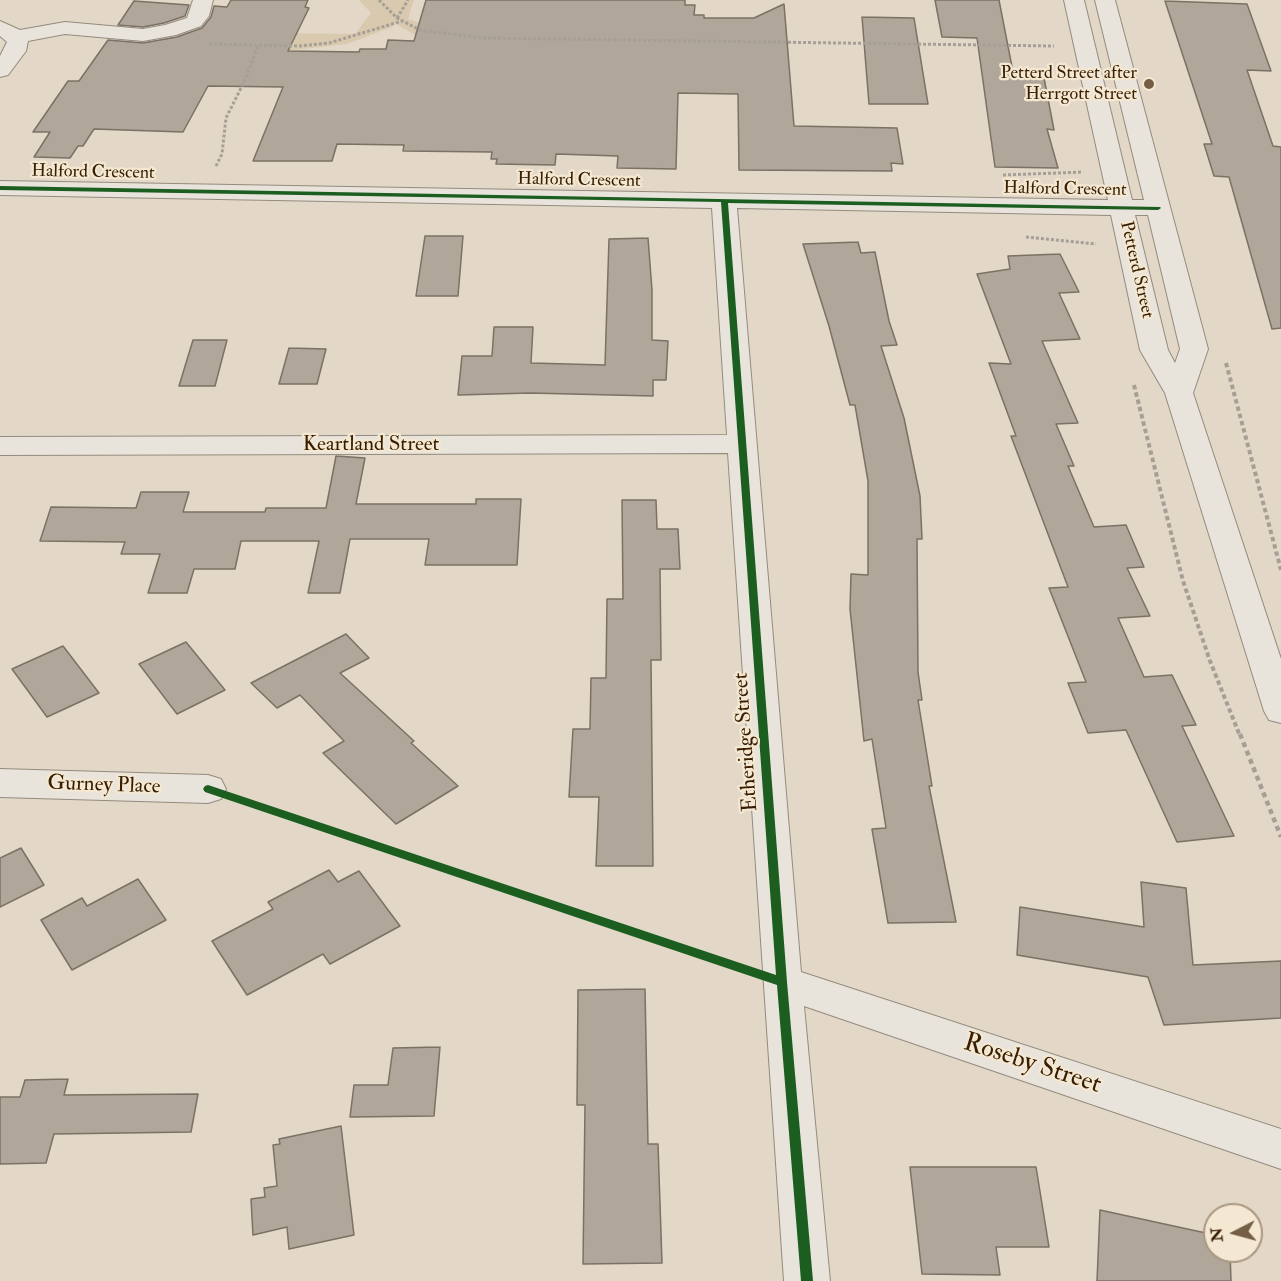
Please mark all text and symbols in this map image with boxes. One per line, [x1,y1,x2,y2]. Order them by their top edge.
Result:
place label: Petterd Street after Herrgott Street [1001,63,1137,106]
marker: Petterd Street after Herrgott Street [1142,77,1156,91]
street label: Halford Crescent [31,161,155,185]
street label: Halford Crescent [517,169,641,193]
street label: Halford Crescent [1003,178,1127,202]
street label: Petterd Street [1114,219,1158,321]
street label: Keartland Street [303,432,439,458]
street label: Etheridge Street [730,672,764,812]
street label: Gurney Place [47,771,161,801]
street label: Roseby Street [959,1028,1105,1102]
north arrow [1203,1203,1263,1263]
text: N [1206,1227,1228,1243]

